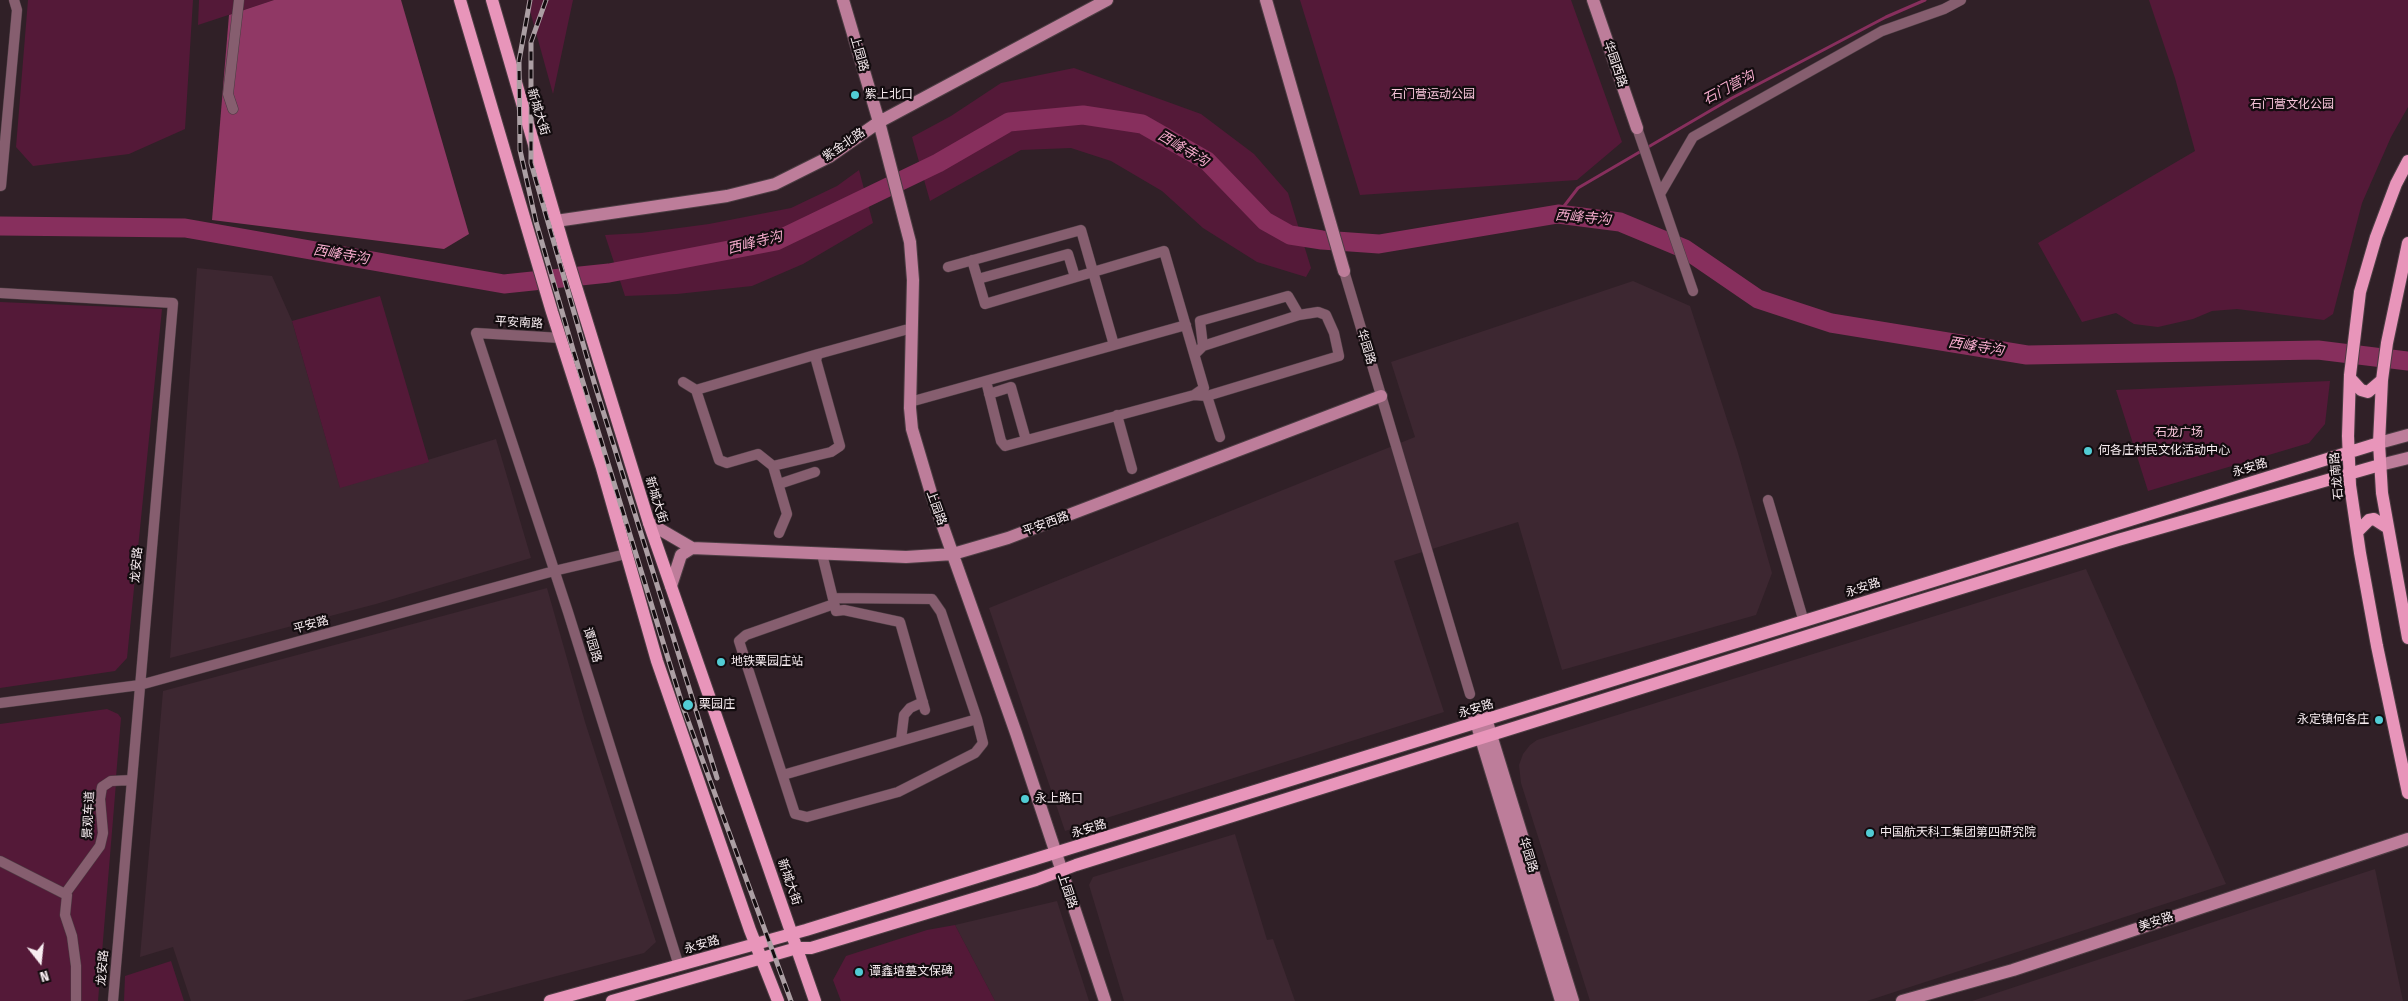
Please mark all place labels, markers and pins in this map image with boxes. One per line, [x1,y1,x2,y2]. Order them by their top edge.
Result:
place label: 紫上北口 [865,88,913,102]
marker: 紫上北口 [849,89,861,101]
place label: 何各庄村民文化活动中心 [2098,444,2230,458]
marker: 何各庄村民文化活动中心 [2082,445,2094,457]
place label: 地铁栗园庄站 [731,655,803,669]
marker: 地铁栗园庄站 [715,656,727,668]
marker: 栗园庄 [681,698,695,712]
place label: 栗园庄 [699,698,735,712]
place label: 永定镇何各庄 [2297,713,2369,727]
marker: 永定镇何各庄 [2373,714,2385,726]
place label: 永上路口 [1035,792,1083,806]
marker: 永上路口 [1019,793,1031,805]
place label: 中国航天科工集团第四研究院 [1880,826,2036,840]
marker: 中国航天科工集团第四研究院 [1864,827,1876,839]
place label: 谭鑫培墓文保碑 [869,965,953,979]
marker: 谭鑫培墓文保碑 [853,966,865,978]

